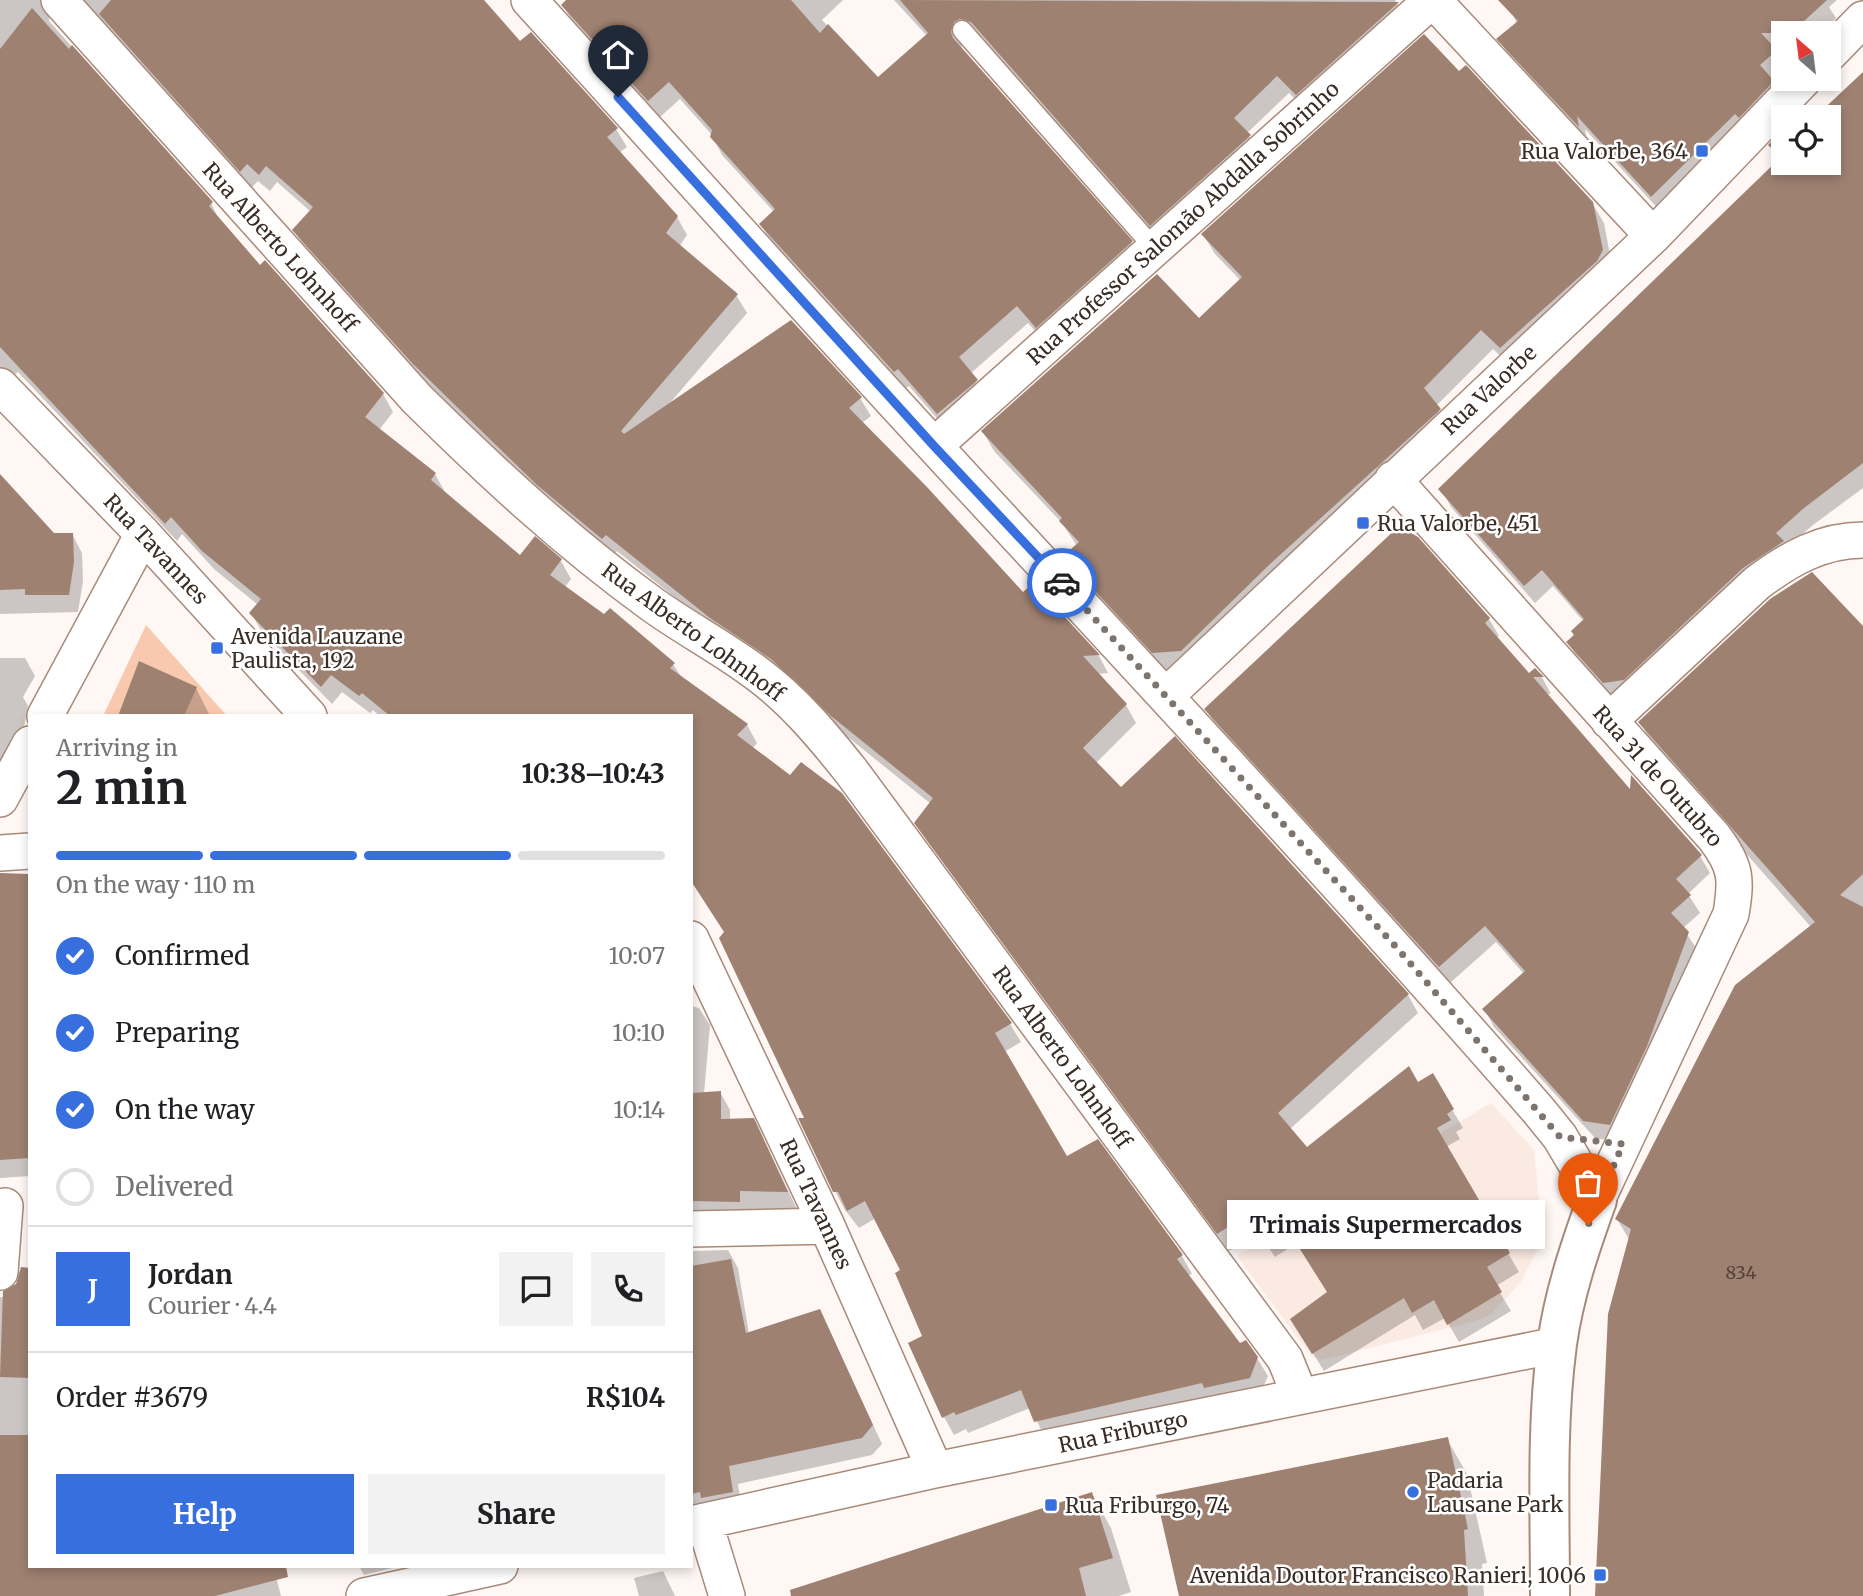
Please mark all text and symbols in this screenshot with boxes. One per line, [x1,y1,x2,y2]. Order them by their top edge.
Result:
north arrow [1771,21,1841,91]
map controls [1771,21,1841,175]
pin [588,25,648,97]
icon: home [599,36,637,74]
street label: Rua Professor Salomão Abdalla Sobrinho [1021,75,1345,371]
button: locate [1771,105,1841,175]
place label: Rua Valorbe, 364 [1521,138,1688,165]
marker: Rua Valorbe, 364 [1694,143,1710,159]
street label: Rua Alberto Lohnhoff [197,157,364,338]
street label: Rua Valorbe [1436,339,1542,441]
street label: Rua Tavannes [98,488,214,610]
place label: Rua Valorbe, 451 [1377,510,1539,537]
marker: Rua Valorbe, 451 [1355,515,1371,531]
courier [1027,548,1097,618]
street label: Rua Alberto Lohnhoff [597,557,790,708]
icon: car [1043,564,1081,602]
place label: Avenida Lauzane Paulista, 192 [230,623,403,674]
marker: Avenida Lauzane Paulista, 192 [209,640,225,656]
street label: Rua 31 de Outubro [1587,700,1729,852]
text: Arriving in [56,733,178,762]
text: 10:38–10:43 [521,757,665,790]
text: 2 min [56,759,187,817]
text: On the way · 110 m [56,870,255,899]
icon: check [56,937,94,975]
text: Confirmed [115,939,250,972]
text: 10:07 [609,941,665,970]
street label: Rua Alberto Lohnhoff [987,961,1138,1154]
icon: check [56,1014,94,1052]
text: Preparing [115,1016,239,1049]
text: 10:10 [612,1018,665,1047]
icon: check [56,1091,94,1129]
text: On the way [115,1093,255,1126]
text: 10:14 [613,1095,665,1124]
street label: Rua Tavannes [774,1134,858,1274]
pin [1558,1153,1618,1225]
icon: bag [1569,1164,1607,1202]
text: Delivered [115,1170,234,1203]
callout: Trimais Supermercados [1228,1200,1546,1250]
text: Trimais Supermercados [1250,1210,1522,1239]
button: chat [499,1252,573,1326]
button: phone [591,1252,665,1326]
text: Jordan [148,1258,233,1291]
house number: 834 [1725,1261,1757,1284]
text: J [88,1273,98,1306]
text: Courier · 4.4 [148,1291,277,1320]
text: Order #3679 [56,1381,208,1414]
text: R$104 [586,1381,665,1414]
street label: Rua Friburgo [1056,1405,1190,1459]
place label: Padaria Lausane Park [1427,1467,1564,1518]
button: Help [56,1474,354,1554]
button: Share [368,1474,665,1554]
marker: Padaria Lausane Park [1405,1484,1421,1500]
place label: Rua Friburgo, 74 [1065,1492,1229,1519]
marker: Rua Friburgo, 74 [1043,1497,1059,1513]
place label: Avenida Doutor Francisco Ranieri, 1006 [1189,1562,1586,1589]
marker: Avenida Doutor Francisco Ranieri, 1006 [1592,1567,1608,1583]

